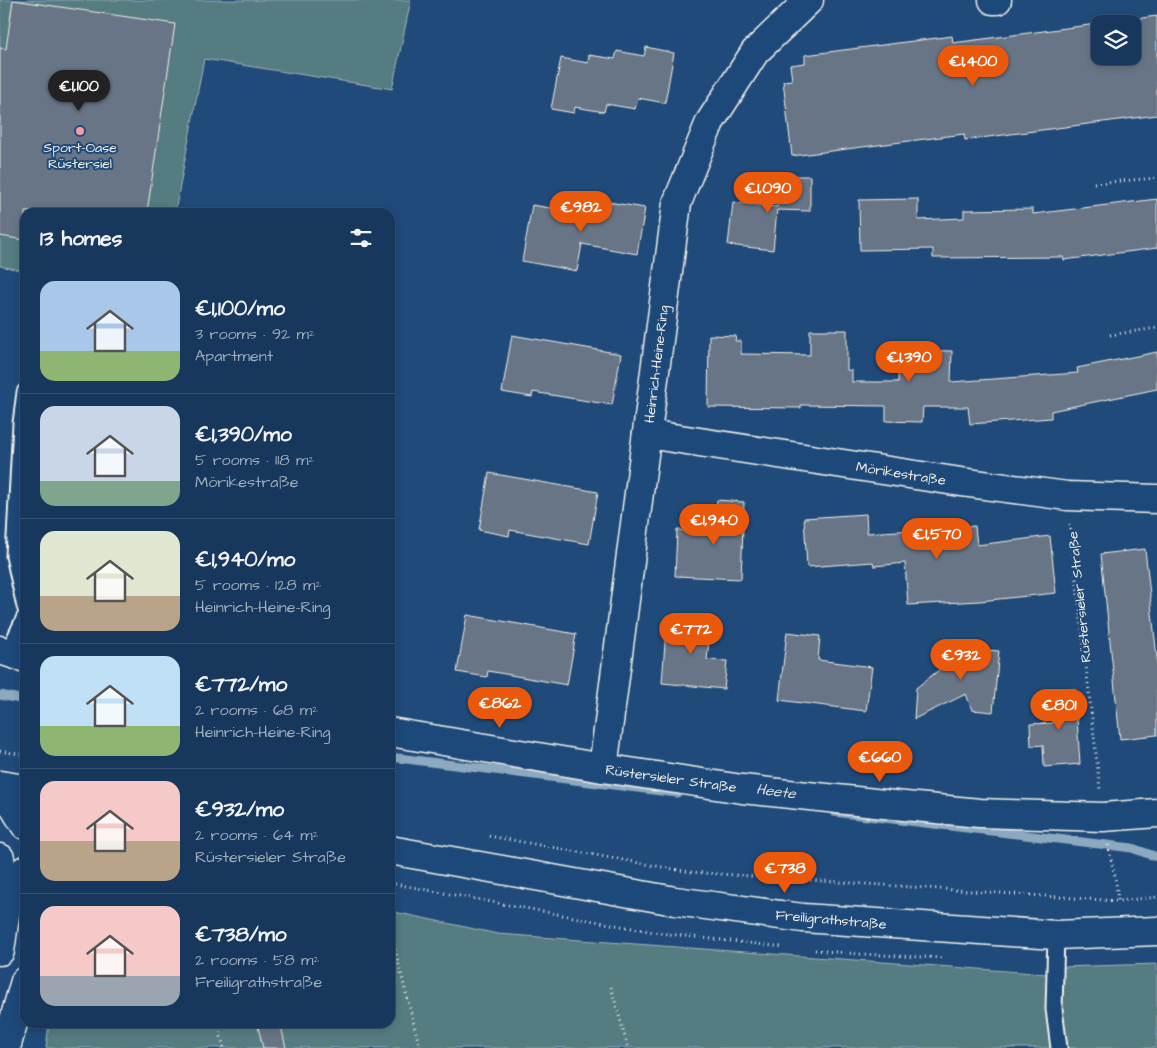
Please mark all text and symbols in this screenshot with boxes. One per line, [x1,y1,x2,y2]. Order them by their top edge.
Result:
map controls [1091,15,1141,65]
button: layers [1091,15,1141,65]
pin: €1,400 [932,44,1014,87]
text: €1,400 [949,50,997,72]
pin: €1,100 [38,70,120,112]
text: €1,100 [59,75,99,97]
marker: Sport-Oase Rüstersiel [74,125,86,137]
place label: Sport-Oase Rüstersiel [43,138,117,174]
pin: €1,090 [727,172,809,214]
text: €1,090 [745,177,791,199]
pin: €982 [551,190,611,233]
text: €982 [560,196,602,218]
text: 13 homes [40,224,122,253]
icon: filters [347,224,375,252]
text: €1,100/mo [195,294,285,323]
icon: home [80,301,140,361]
street label: Heinrich-Heine-Ring [640,304,674,424]
text: 3 rooms · 92 m² [195,323,315,345]
pin: €1,390 [868,340,950,383]
text: Apartment [195,345,273,367]
text: €1,390 [887,346,931,368]
text: €1,390/mo [195,420,292,449]
icon: home [80,426,140,486]
text: 5 rooms · 118 m² [195,449,314,471]
street label: Mörikestraße [855,457,948,491]
text: Mörikestraße [195,471,298,493]
pin: €1,940 [673,504,755,546]
text: €1,940 [690,509,738,531]
pin: €1,570 [896,518,978,560]
text: €1,570 [913,523,961,545]
street label: Rüstersieler Straße [1063,530,1097,664]
text: €1,940/mo [195,545,295,574]
icon: home [80,551,140,611]
text: 5 rooms · 128 m² [195,574,322,596]
text: Heinrich-Heine-Ring [195,596,331,618]
pin: €772 [661,612,721,655]
text: €772 [670,618,712,640]
pin: €932 [931,638,991,681]
text: €932 [941,644,981,666]
text: €772/mo [195,670,287,699]
icon: home [80,676,140,736]
pin: €862 [470,686,530,729]
pin: €801 [1029,688,1089,731]
text: €862 [479,692,521,714]
text: €801 [1041,694,1077,716]
text: 2 rooms · 68 m² [195,699,318,721]
text: Heinrich-Heine-Ring [195,721,331,743]
pin: €660 [850,740,910,783]
text: €660 [859,746,901,768]
street label: Rüstersieler Straße [604,760,738,798]
water label: Heete [755,779,798,804]
text: €932/mo [195,795,284,824]
icon: home [80,801,140,861]
text: 2 rooms · 64 m² [195,824,319,846]
text: Rüstersieler Straße [195,846,346,868]
pin: €738 [755,852,815,894]
text: €738 [764,857,806,879]
street label: Freiligrathstraße [775,905,888,935]
text: €738/mo [195,920,287,949]
icon: home [80,926,140,986]
text: 2 rooms · 58 m² [195,949,320,971]
text: Freiligrathstraße [195,971,322,993]

